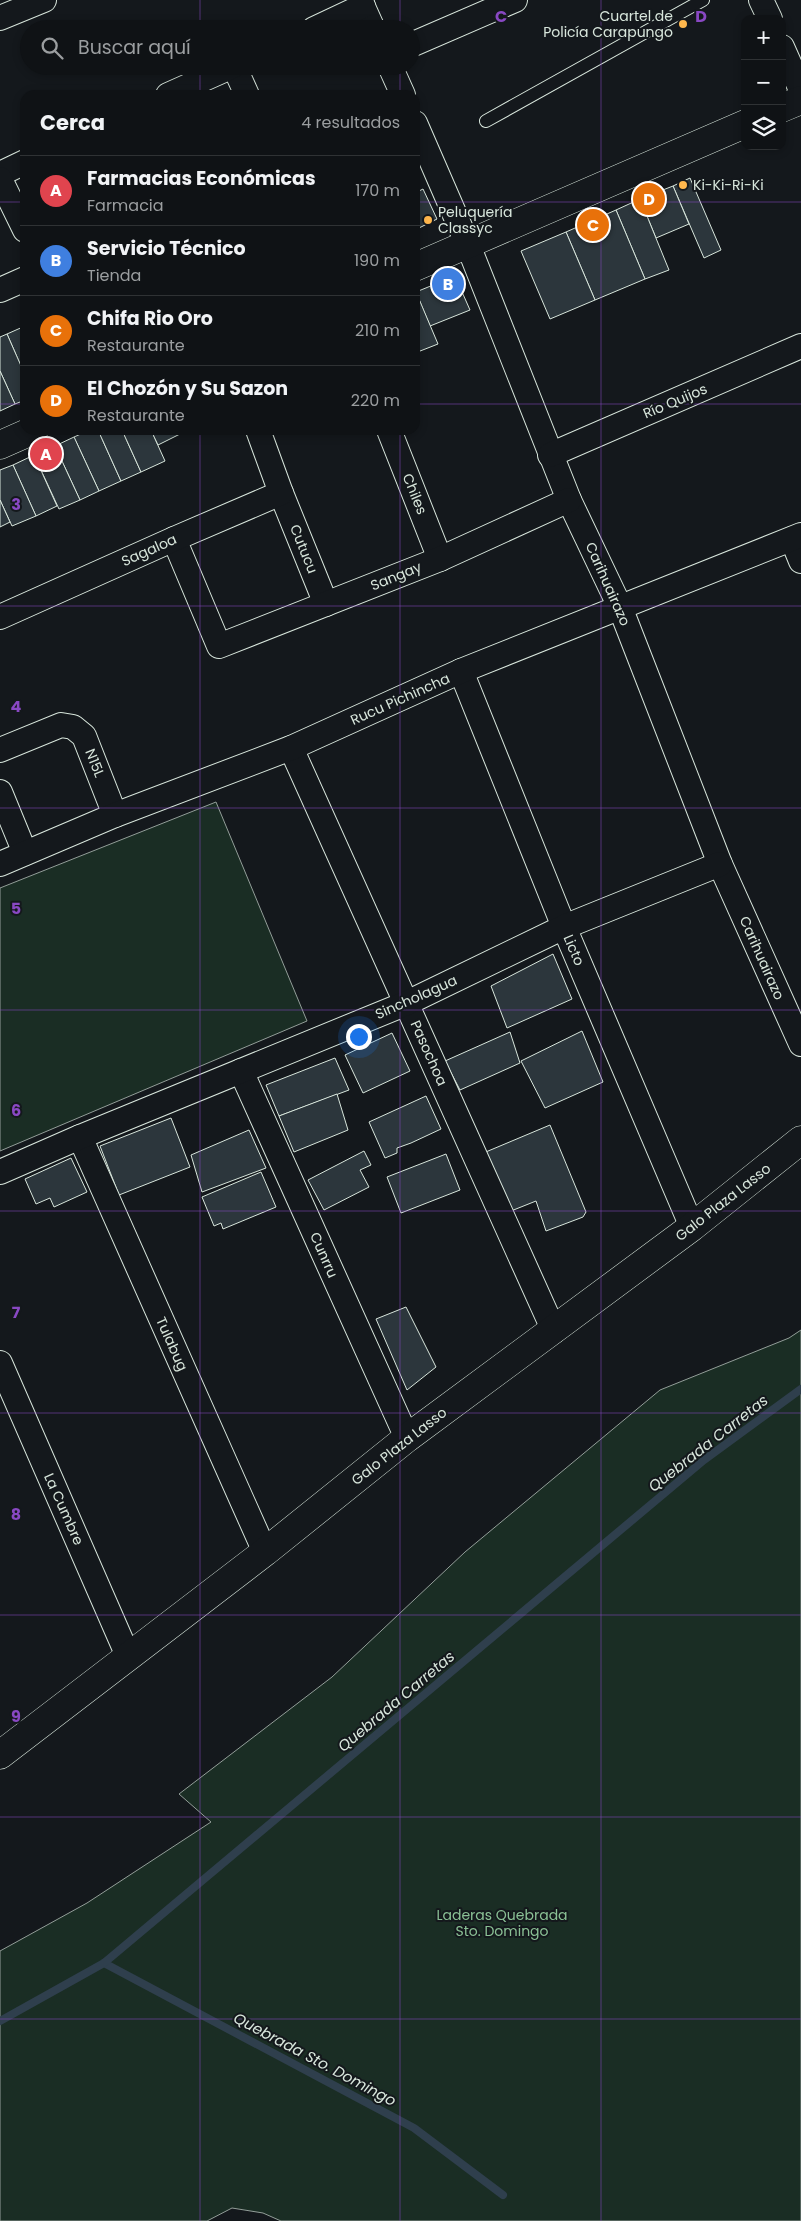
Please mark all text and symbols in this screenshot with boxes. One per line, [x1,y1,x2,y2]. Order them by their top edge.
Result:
text: C [495,5,507,28]
text: D [695,5,707,28]
place label: Cuartel de Policía Carapungo [543,6,673,42]
map controls [741,15,786,150]
button: + [741,15,786,60]
marker: Cuartel de Policía Carapungo [677,18,689,30]
search box [20,20,420,75]
icon: search [38,34,66,62]
text: Buscar aquí [78,34,191,61]
button: − [741,60,786,105]
button: layers [741,105,786,150]
text: Cerca [40,108,105,137]
text: 4 resultados [301,111,400,134]
text: Farmacias Económicas [87,165,316,192]
place label: Ki-Ki-Ri-Ki [693,175,764,195]
text: A [50,179,62,202]
text: 170 m [355,179,400,202]
marker: Ki-Ki-Ri-Ki [677,179,689,191]
pin: D [633,180,665,218]
text: Farmacia [87,194,164,217]
place label: Peluquería Classyc [438,202,512,238]
pin: C [577,206,609,244]
marker: Peluquería Classyc [422,214,434,226]
text: Servicio Técnico [87,235,246,262]
text: B [51,249,61,272]
text: 190 m [354,249,400,272]
text: Tienda [87,264,141,287]
pin: B [432,265,464,303]
text: Chifa Rio Oro [87,305,213,332]
text: C [50,319,62,342]
text: 210 m [355,319,400,342]
text: Restaurante [87,334,185,357]
text: El Chozón y Su Sazon [87,375,288,402]
street label: Río Quijos [640,379,710,423]
text: D [50,389,62,412]
text: 220 m [351,389,400,412]
text: Restaurante [87,404,185,427]
pin: A [30,435,62,473]
street label: Chiles [398,470,432,518]
text: 3 [11,493,21,516]
street label: Cutucu [285,521,323,577]
street label: Sagaloa [118,529,180,571]
street label: Carihuairazo [581,539,635,629]
street label: Sangay [367,557,425,595]
street label: Rucu Pichincha [347,668,453,730]
text: 4 [11,695,22,718]
street label: N15L [80,746,110,780]
text: 5 [11,897,21,920]
street label: Carihuairazo [735,913,789,1003]
street label: Licto [559,931,589,969]
street label: Sincholagua [372,970,460,1024]
street label: Pasochoa [406,1017,452,1089]
your location [346,1024,372,1050]
text: 6 [11,1099,21,1122]
street label: Galo Plaza Lasso [671,1158,775,1246]
street label: Cunrru [305,1229,343,1281]
text: 7 [12,1301,21,1324]
street label: Tulabug [151,1314,193,1374]
water label: Quebrada Carretas [644,1389,773,1497]
street label: Galo Plaza Lasso [347,1402,451,1490]
street label: La Cumbre [39,1470,89,1548]
text: 8 [11,1503,21,1526]
water label: Quebrada Carretas [333,1646,459,1756]
text: 9 [11,1705,21,1728]
park label: Laderas Quebrada Sto. Domingo [436,1905,568,1941]
water label: Quebrada Sto. Domingo [230,2007,400,2111]

